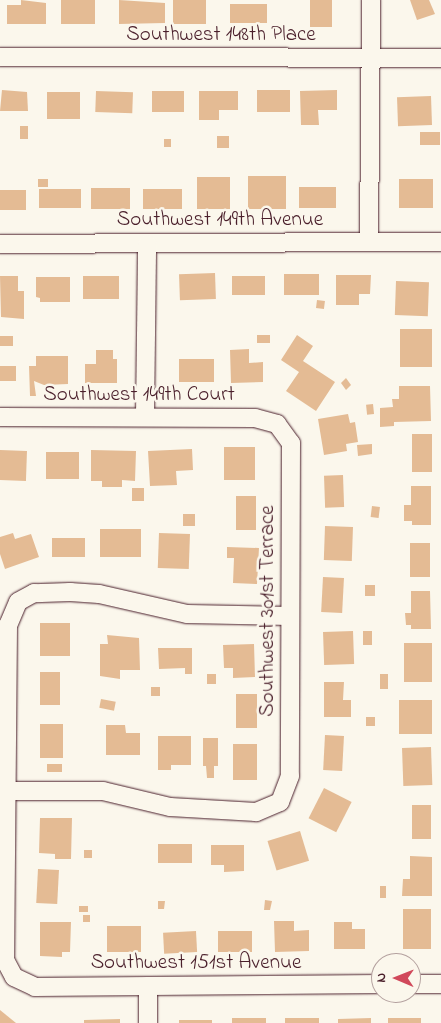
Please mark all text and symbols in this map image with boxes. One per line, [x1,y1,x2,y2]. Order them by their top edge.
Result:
street label: Southwest 148th Place [126,22,316,48]
street label: Southwest 149th Avenue [117,207,323,233]
street label: Southwest 149th Court [43,382,235,408]
street label: Southwest 301st Terrace [255,505,281,717]
street label: Southwest 151st Avenue [91,950,301,976]
north arrow [371,953,421,1003]
text: N [371,973,392,983]

